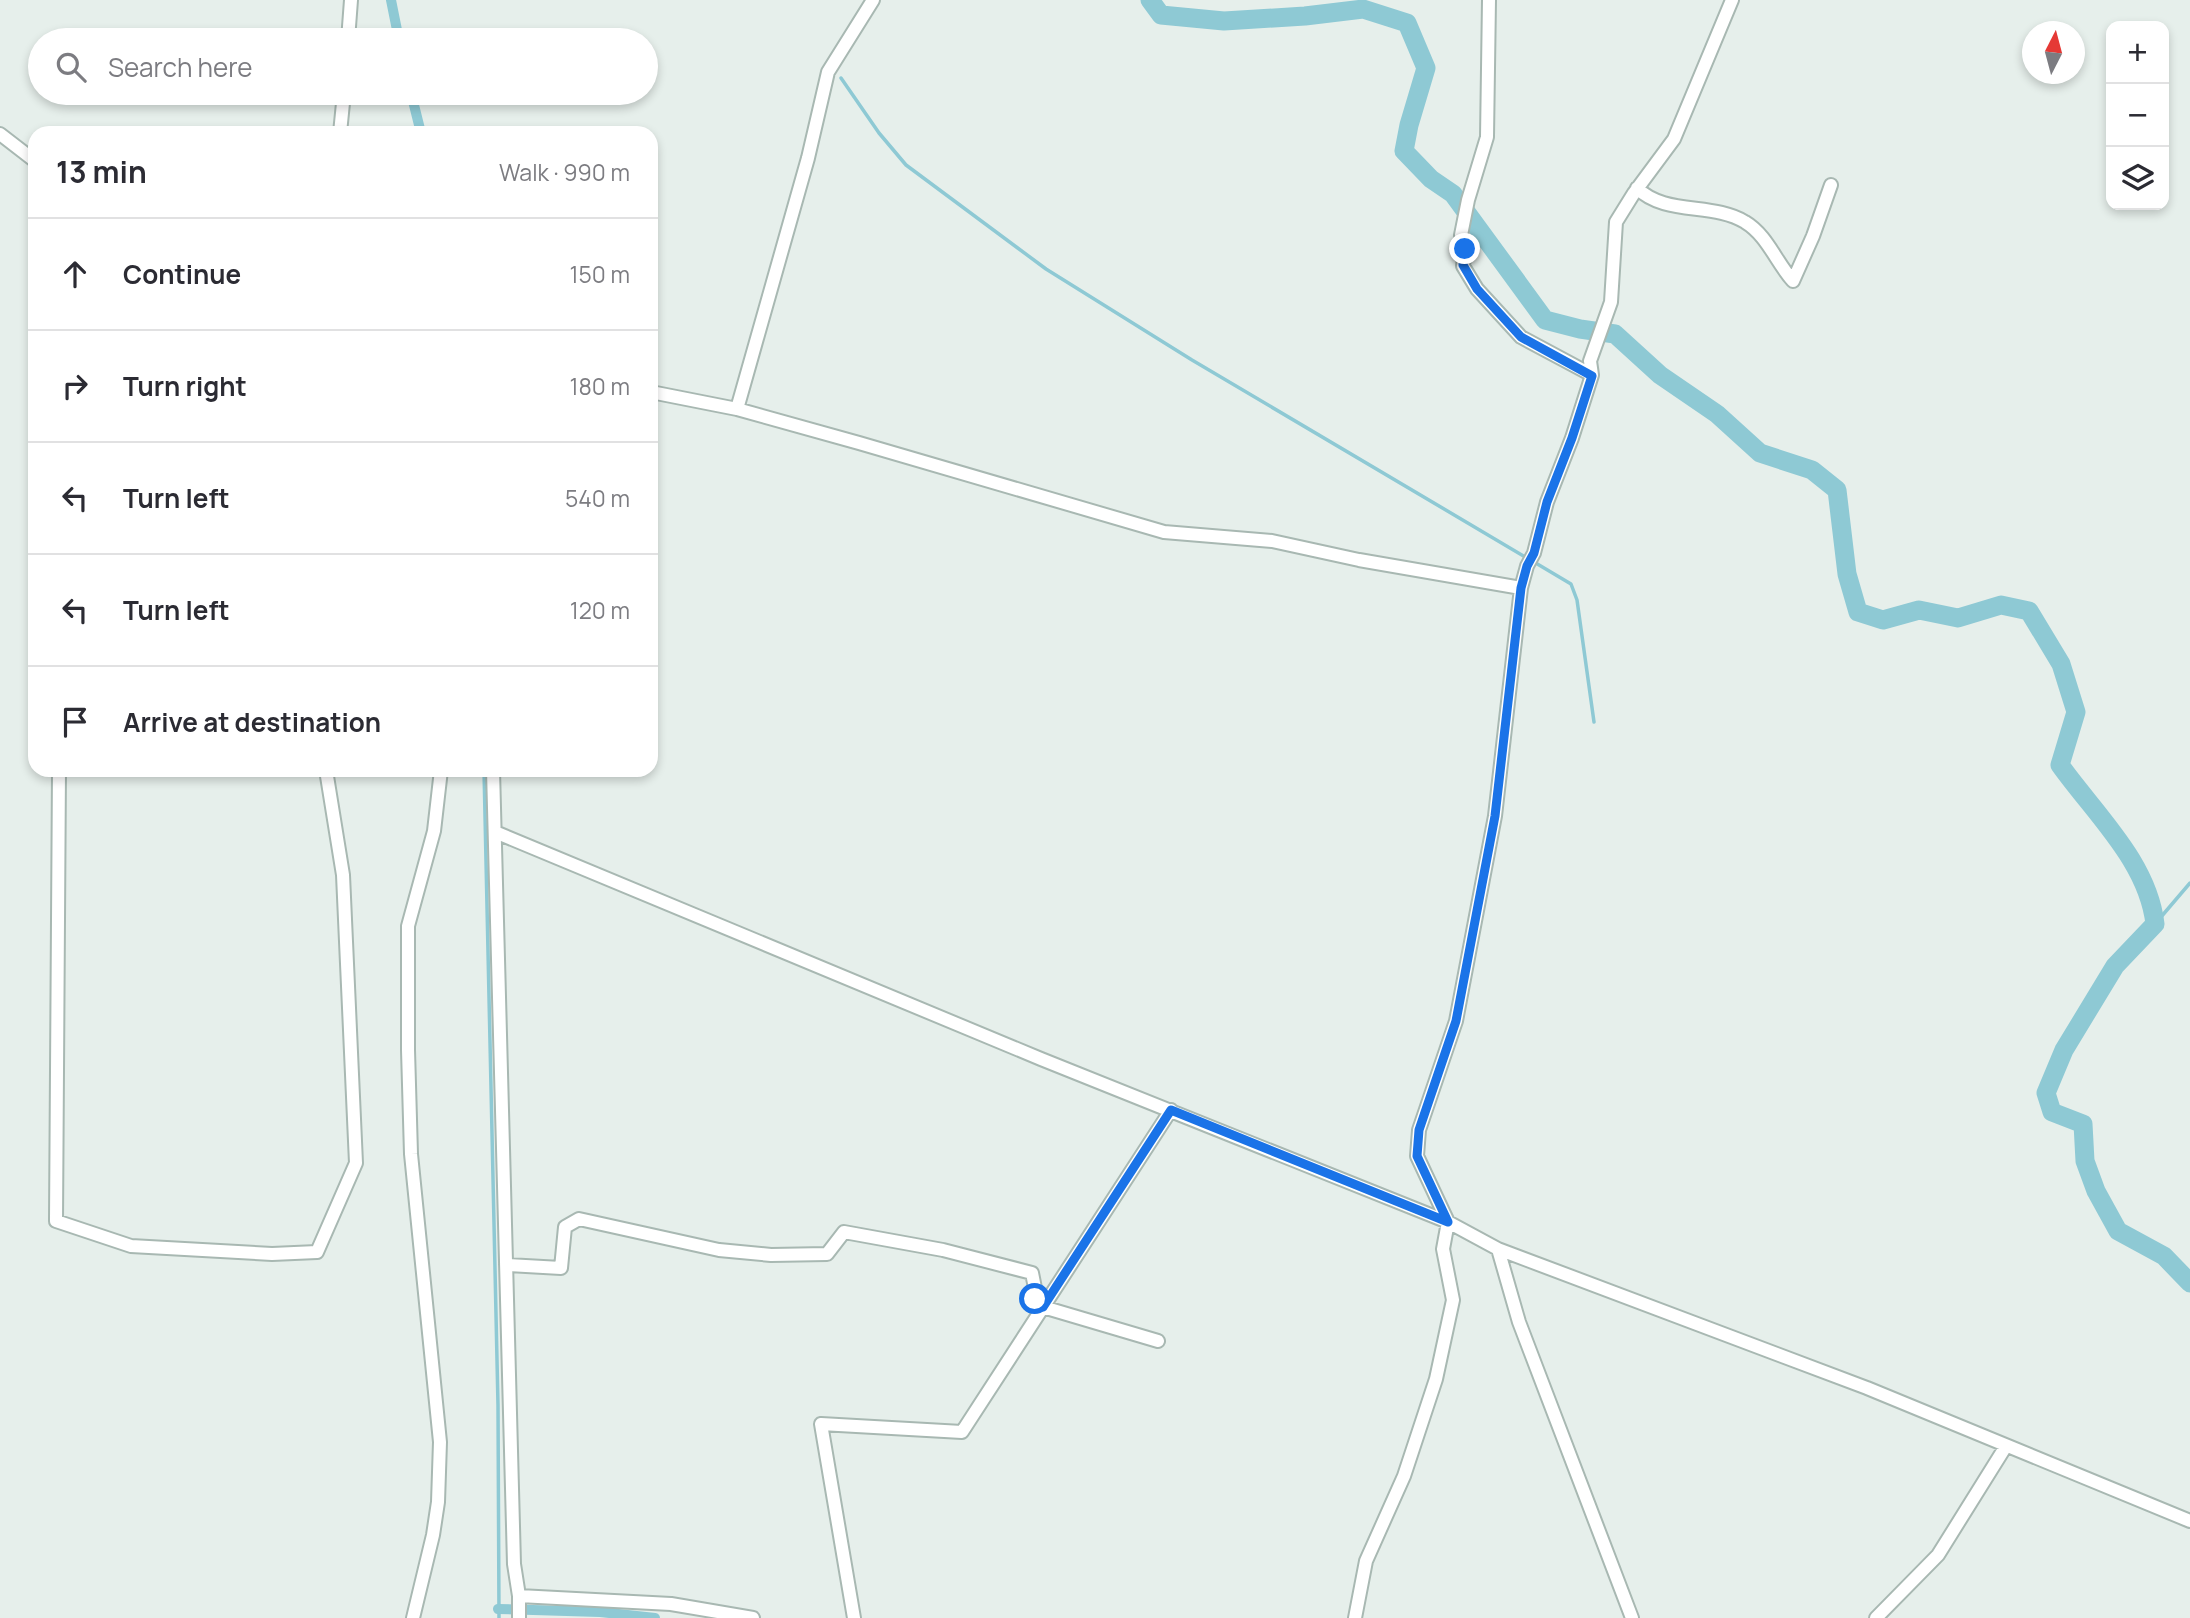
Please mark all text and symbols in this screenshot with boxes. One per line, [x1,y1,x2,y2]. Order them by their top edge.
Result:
north arrow [2022,21,2085,84]
map controls [2106,21,2169,210]
button: + [2106,21,2169,84]
search box [28,28,658,105]
icon: search [52,48,90,86]
text: Search here [108,49,253,85]
button: − [2106,84,2169,147]
button: layers [2106,147,2169,210]
text: 13 min [56,151,147,192]
text: Walk · 990 m [499,156,630,188]
route end [1449,233,1480,264]
icon: ahead [56,255,94,293]
text: Continue [123,256,241,292]
text: 150 m [570,258,630,290]
icon: right [56,367,94,405]
text: Turn right [123,368,247,404]
text: 180 m [570,370,630,402]
icon: left [56,479,94,517]
text: Turn left [123,480,230,516]
text: 540 m [565,482,630,514]
icon: left [56,591,94,629]
text: Turn left [123,592,230,628]
text: 120 m [570,594,630,626]
icon: arrive [56,703,94,741]
text: Arrive at destination [123,704,381,740]
route start [1019,1283,1050,1314]

